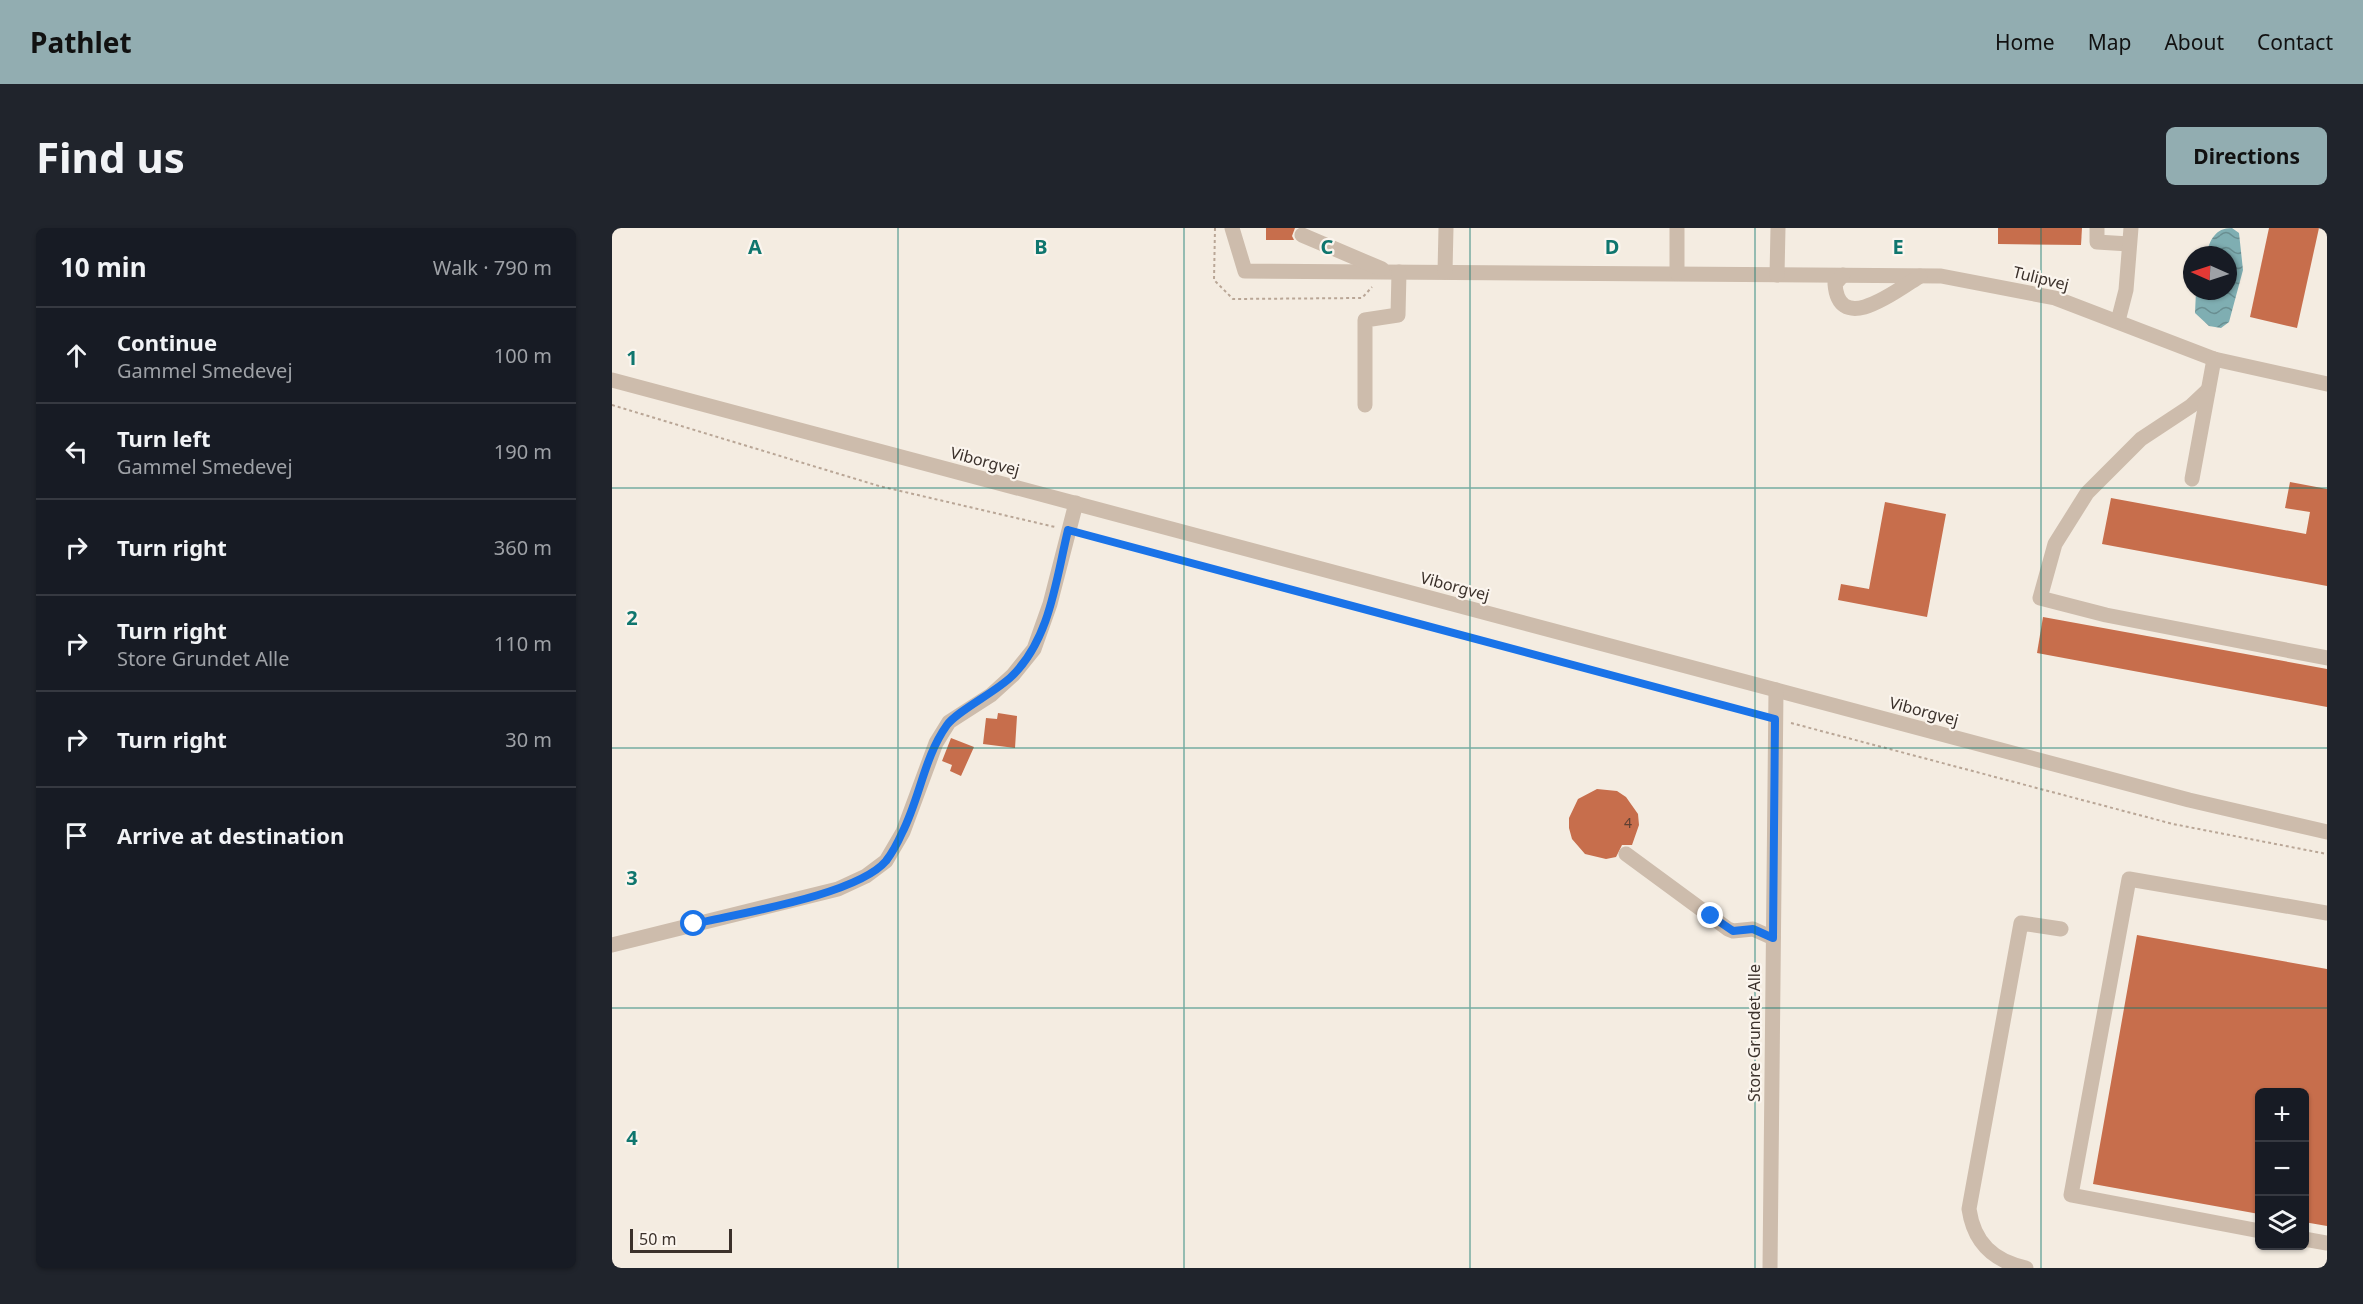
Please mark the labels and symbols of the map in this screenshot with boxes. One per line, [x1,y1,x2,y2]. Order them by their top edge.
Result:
text: A [748,233,762,260]
text: B [1034,233,1048,260]
text: C [1321,233,1334,260]
text: D [1605,233,1619,260]
text: E [1892,233,1904,260]
north arrow [2183,246,2237,300]
street label: Tulipvej [2011,260,2071,296]
text: 1 [626,344,638,371]
street label: Viborgvej [948,441,1022,481]
street label: Viborgvej [1418,566,1492,606]
text: 2 [626,604,638,631]
street label: Viborgvej [1887,691,1961,731]
house number: 4 [1624,813,1632,832]
text: 3 [626,864,638,891]
route end [1697,902,1723,928]
route start [680,910,706,936]
street label: Store Grundet Alle [1743,964,1765,1102]
text: 4 [626,1124,638,1151]
scale bar [630,1226,732,1254]

